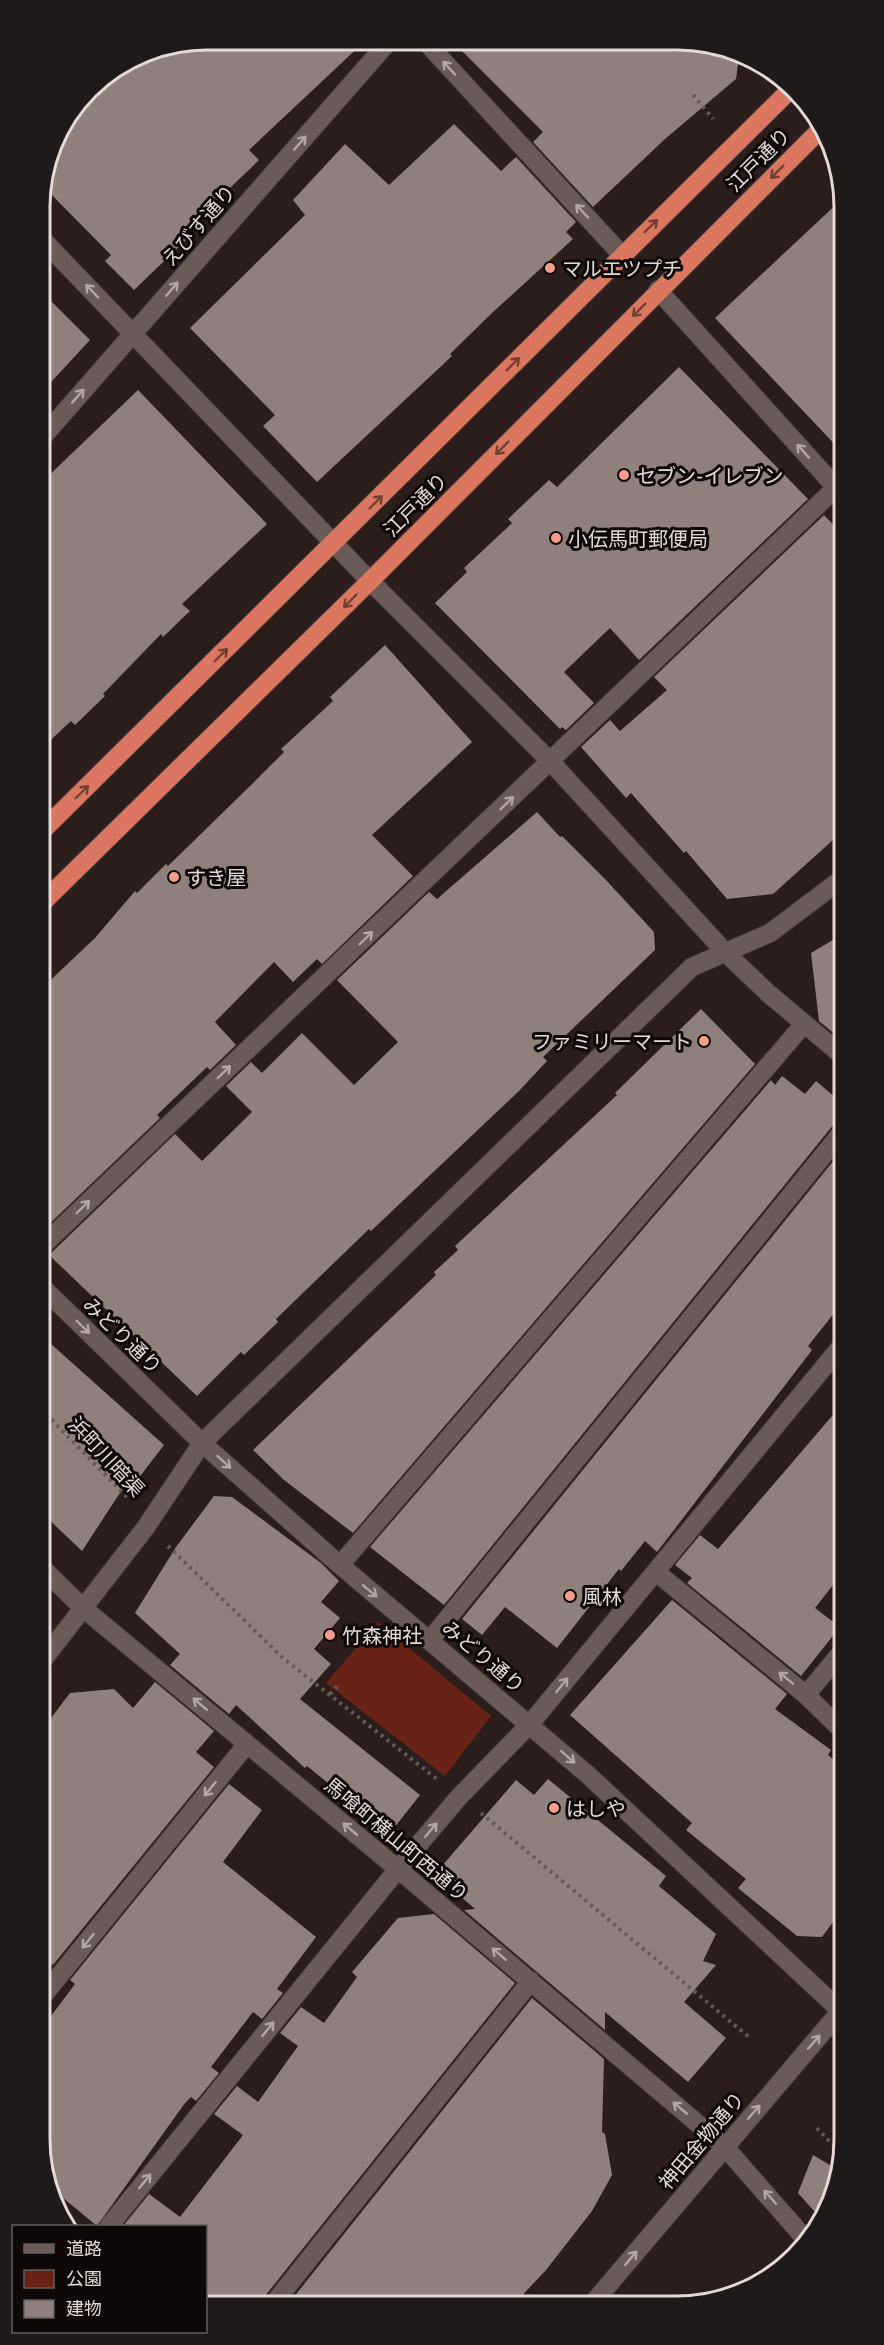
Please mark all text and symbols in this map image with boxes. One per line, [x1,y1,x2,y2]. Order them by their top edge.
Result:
one-way arrow [442,61,456,76]
street label: 江戸通り [721,122,795,196]
one-way arrow [293,135,307,151]
one-way arrow [770,165,785,179]
street label: えびす通り [156,179,240,271]
one-way arrow [575,204,589,219]
one-way arrow [643,218,658,233]
place label: マルエツプチ [562,256,682,280]
marker: マルエツプチ [543,261,557,275]
one-way arrow [165,282,179,297]
one-way arrow [85,283,100,298]
one-way arrow [632,302,646,317]
one-way arrow [506,356,520,371]
one-way arrow [71,389,85,404]
one-way arrow [495,441,509,456]
one-way arrow [796,444,810,459]
place label: セブン-イレブン [636,463,783,487]
street label: 江戸通り [378,467,452,541]
marker: セブン-イレブン [617,468,631,482]
one-way arrow [368,495,383,510]
place label: 小伝馬町郵便局 [568,526,708,550]
marker: 小伝馬町郵便局 [549,531,563,545]
one-way arrow [342,594,357,609]
one-way arrow [214,648,229,663]
one-way arrow [75,785,90,799]
one-way arrow [499,796,514,810]
place label: すき屋 [186,865,246,889]
marker: すき屋 [167,870,181,884]
one-way arrow [358,930,373,945]
place label: ファミリーマート [532,1029,692,1053]
marker: ファミリーマート [697,1034,711,1048]
one-way arrow [217,1065,232,1079]
one-way arrow [76,1199,91,1214]
street label: みどり通り [79,1292,167,1378]
one-way arrow [75,1320,90,1335]
street label: 浜町川暗渠 [64,1411,150,1501]
one-way arrow [216,1455,231,1469]
one-way arrow [362,1584,378,1597]
place label: 風林 [582,1584,622,1608]
marker: 風林 [563,1589,577,1603]
street label: みどり通り [438,1615,530,1697]
place label: 竹森神社 [342,1623,422,1647]
marker: 竹森神社 [323,1628,337,1642]
one-way arrow [778,1672,794,1685]
one-way arrow [555,1678,569,1693]
one-way arrow [192,1698,208,1711]
one-way arrow [560,1750,575,1764]
street label: 馬喰町横山町西通り [320,1772,474,1906]
one-way arrow [204,1781,217,1797]
place label: はしや [566,1796,626,1820]
marker: はしや [547,1801,561,1815]
one-way arrow [342,1822,358,1835]
one-way arrow [425,1822,438,1838]
one-way arrow [81,1933,94,1949]
one-way arrow [492,1947,507,1961]
one-way arrow [261,2022,274,2038]
one-way arrow [807,2035,821,2050]
street label: 神田金物通り [653,2086,749,2194]
one-way arrow [673,2101,688,2115]
one-way arrow [747,2104,760,2120]
one-way arrow [139,2173,152,2189]
one-way arrow [763,2190,777,2205]
legend [12,2225,207,2333]
text: 道路 [66,2237,102,2259]
one-way arrow [624,2250,637,2266]
text: 公園 [66,2267,102,2289]
text: 建物 [66,2297,102,2319]

